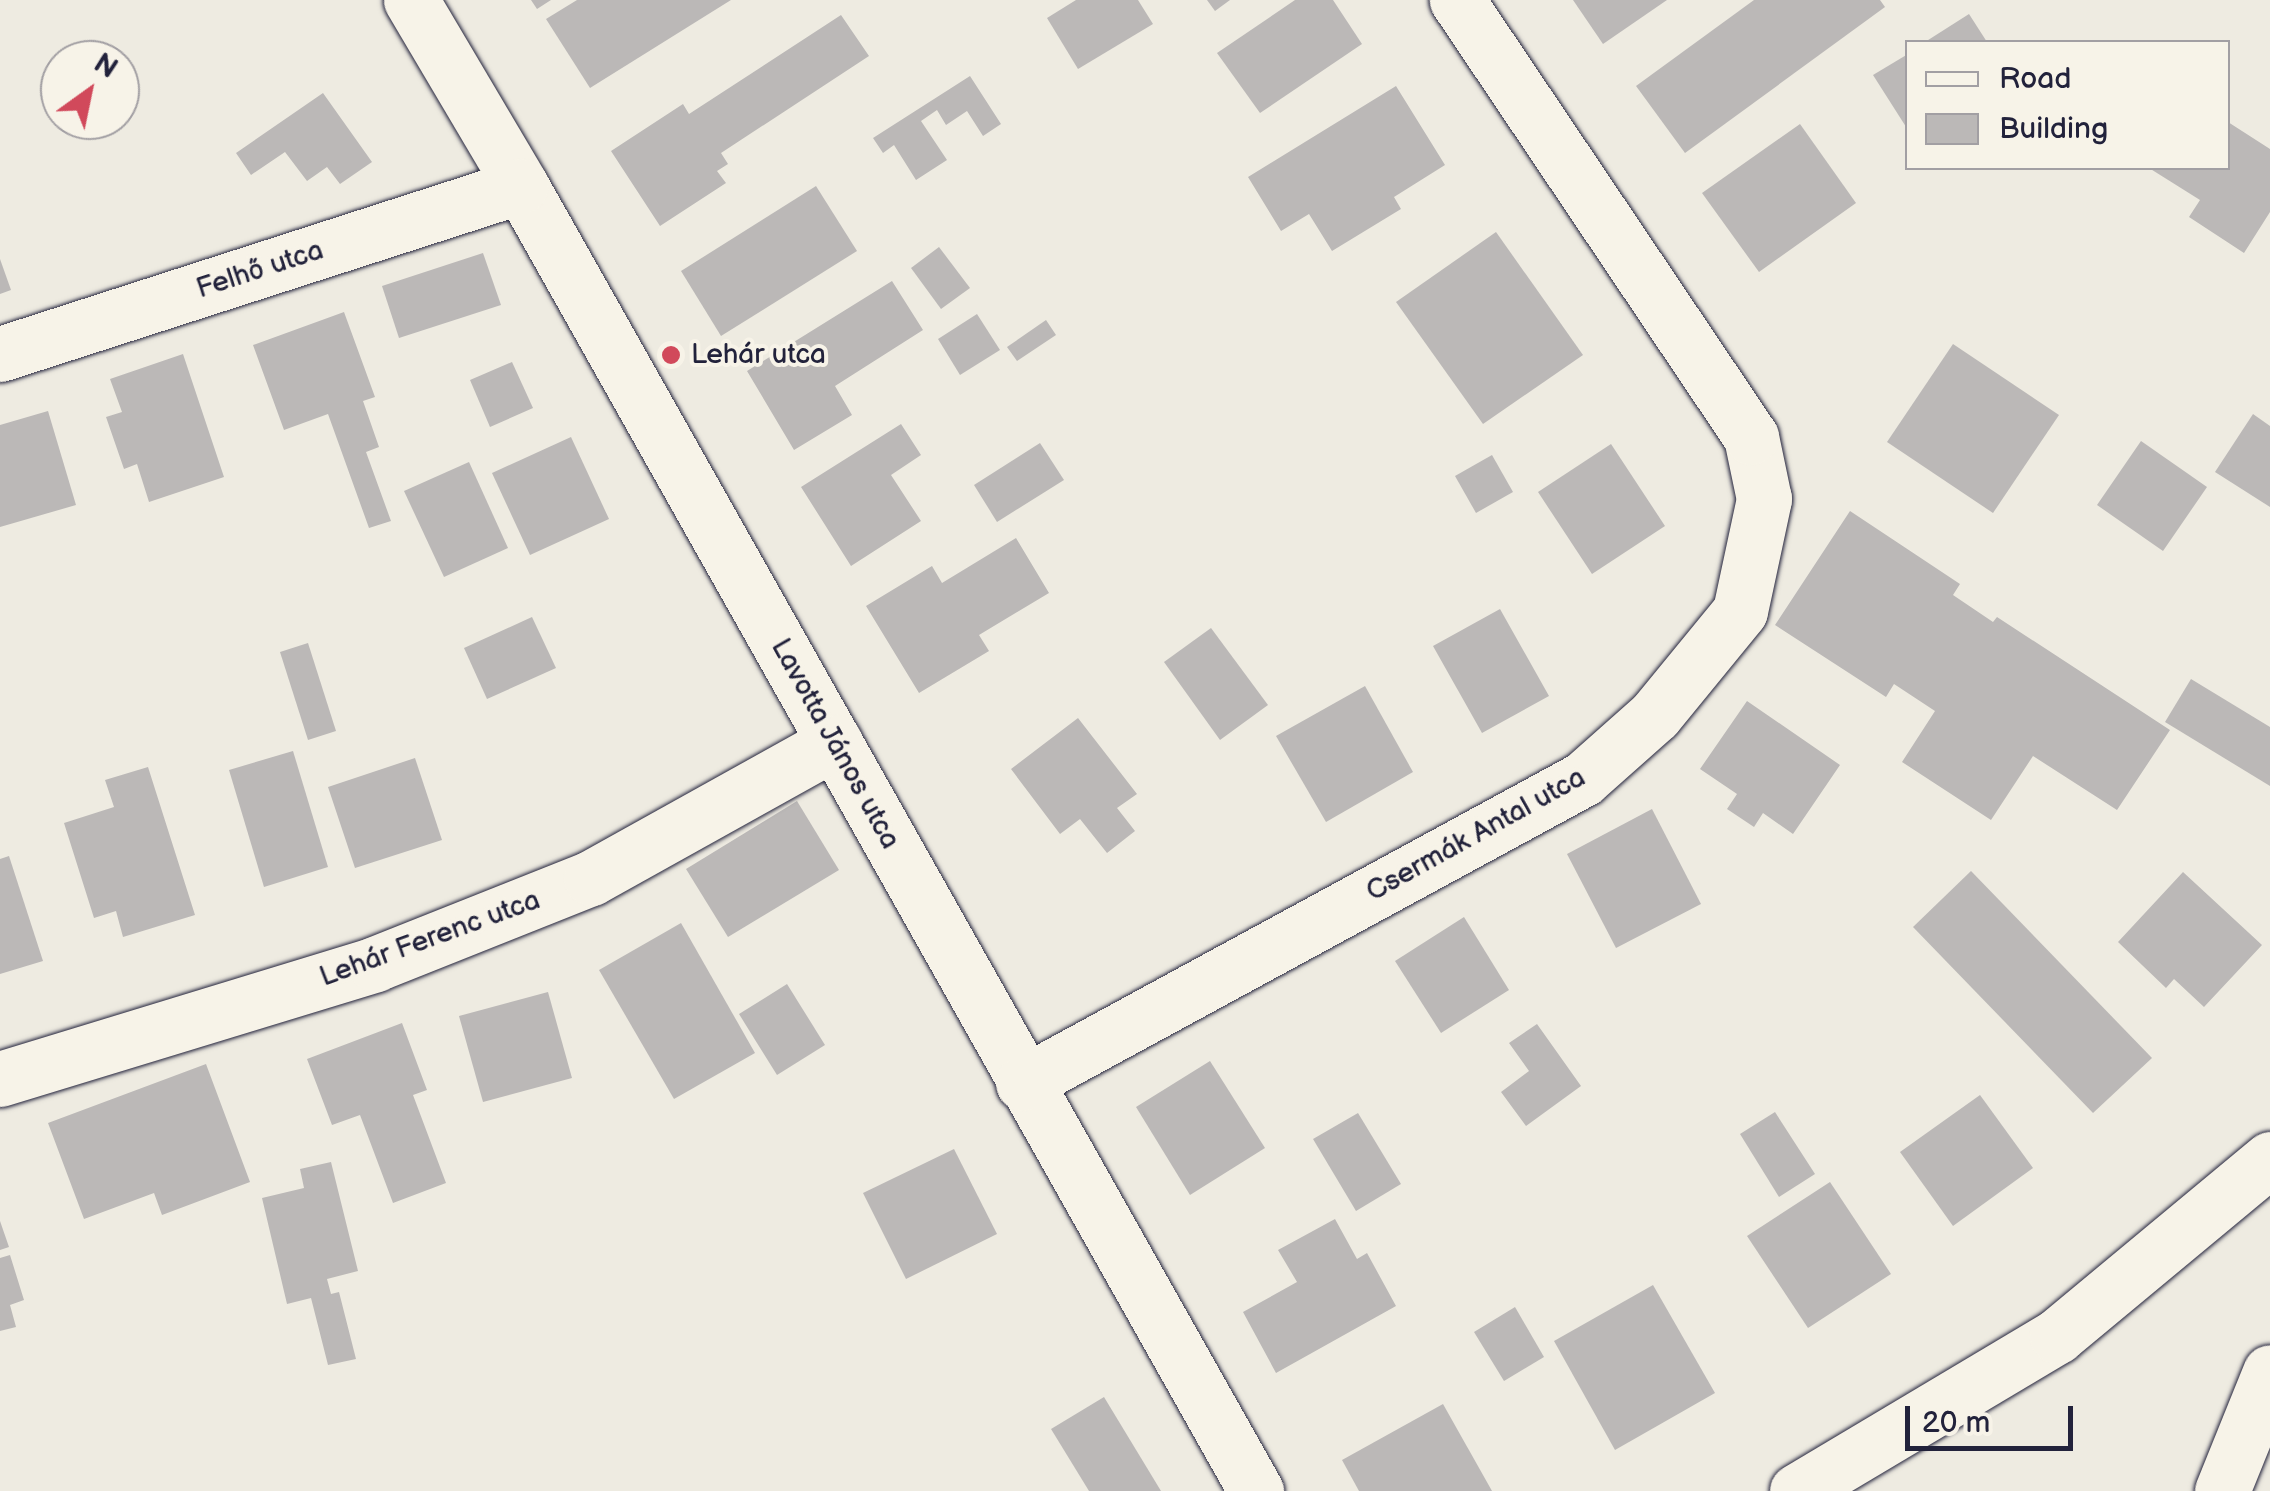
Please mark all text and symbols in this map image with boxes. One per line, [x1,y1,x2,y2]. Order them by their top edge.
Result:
north arrow [40,40,140,140]
legend [1905,40,2230,170]
text: N [88,47,123,86]
text: Road [1999,61,2072,97]
text: Building [1999,111,2108,147]
street label: Felhő utca [192,234,328,306]
place label: Lehár utca [691,338,826,372]
marker: Lehár utca [660,344,682,366]
street label: Lavotta János utca [763,632,907,856]
street label: Csermák Antal utca [1361,761,1591,909]
street label: Lehár Ferenc utca [315,884,545,994]
scale bar [1910,1386,2078,1448]
text: 20 m [1922,1405,1990,1441]

